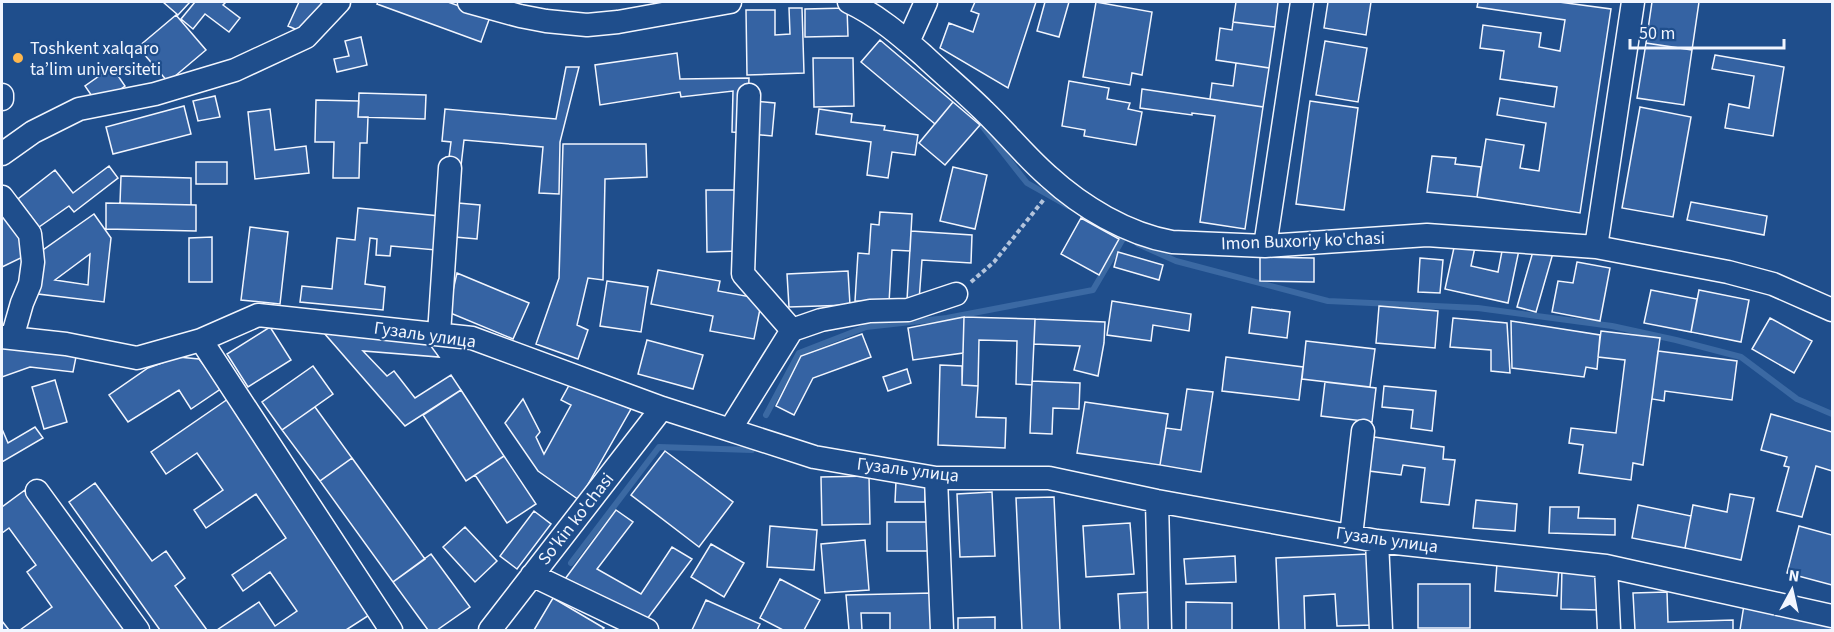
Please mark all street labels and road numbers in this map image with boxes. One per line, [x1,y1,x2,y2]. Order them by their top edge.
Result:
street label: Imon Buxoriy ko'chasi [1221,226,1385,256]
street label: Гузаль улица [372,315,478,355]
street label: Гузаль улица [855,451,961,489]
street label: So'kin ko'chasi [532,468,620,570]
street label: Гузаль улица [1334,520,1440,560]

